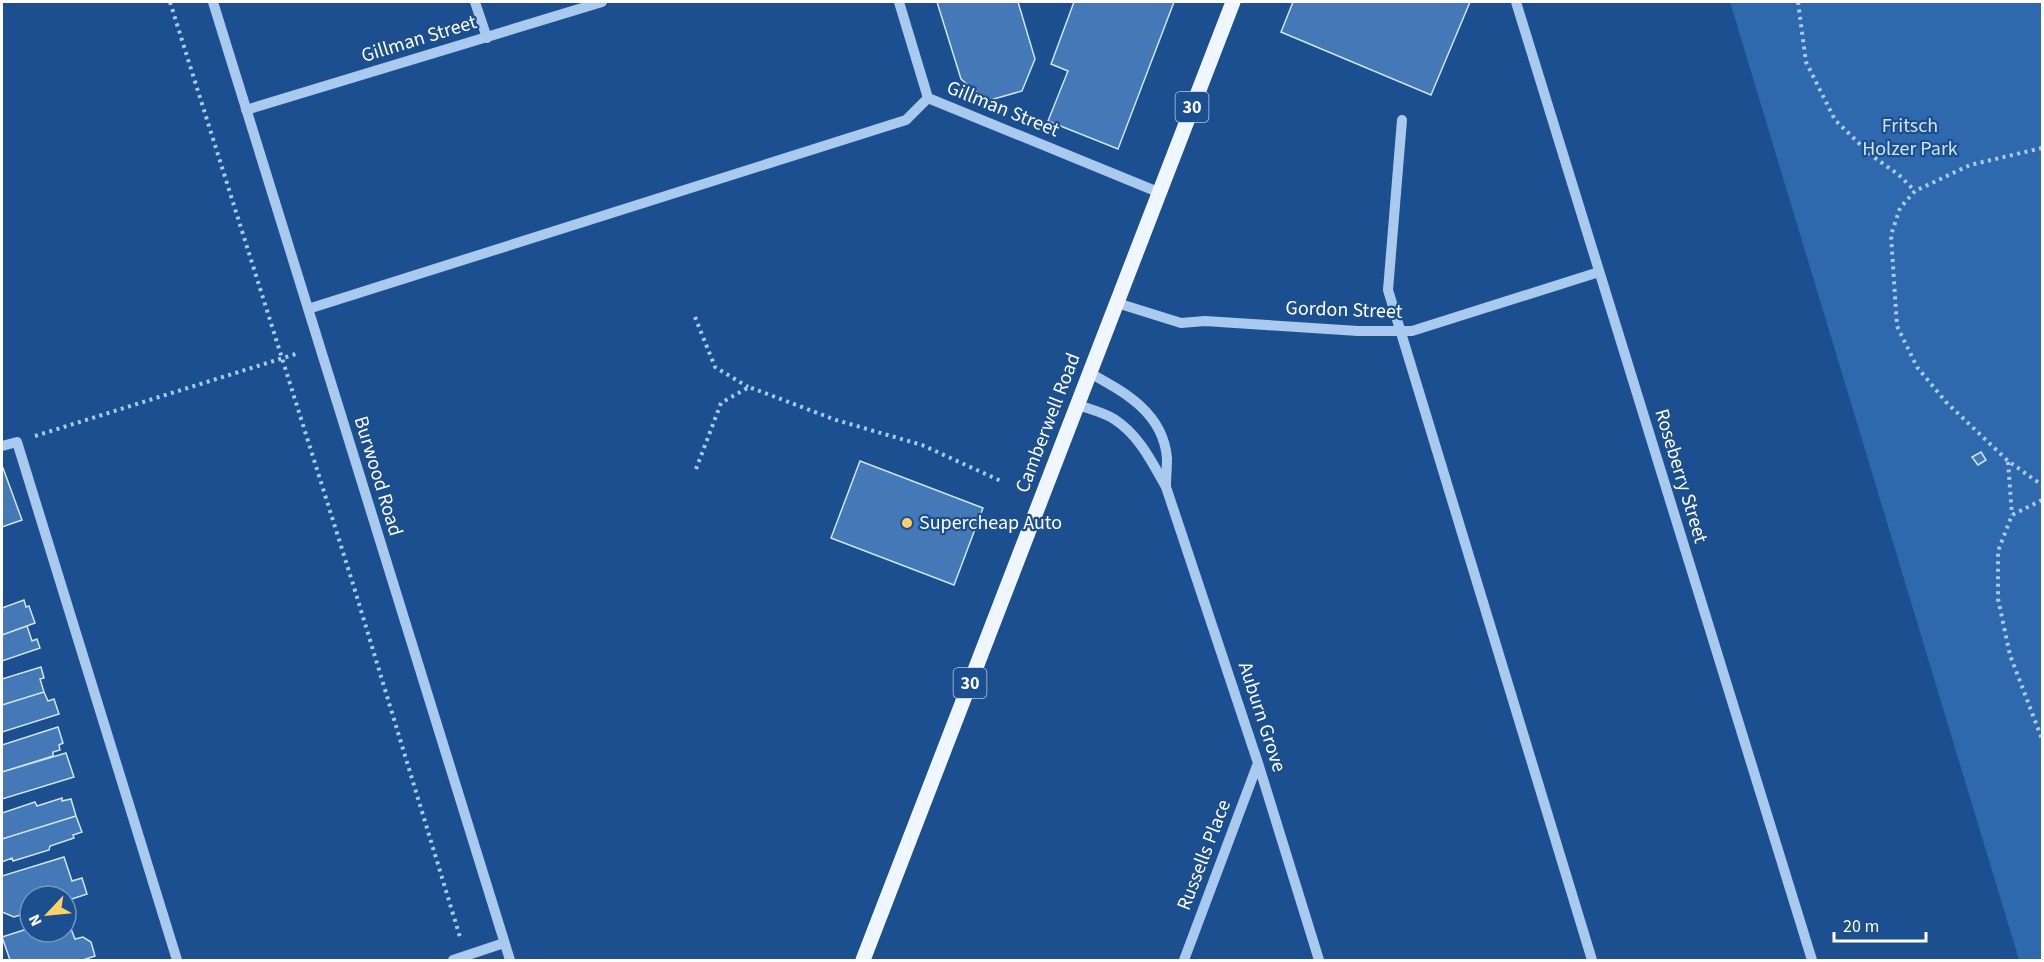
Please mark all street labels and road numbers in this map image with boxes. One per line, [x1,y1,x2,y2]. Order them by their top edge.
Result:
street label: Gillman Street [358,8,480,70]
street label: Gillman Street [943,74,1064,144]
road number: 30 [1176,92,1208,122]
street label: Gordon Street [1285,294,1403,326]
street label: Camberwell Road [1008,349,1088,497]
street label: Roseberry Street [1647,405,1715,547]
street label: Burwood Road [346,413,410,539]
street label: Auburn Grove [1231,658,1293,776]
road number: 30 [954,668,986,698]
street label: Russells Place [1170,795,1238,914]

